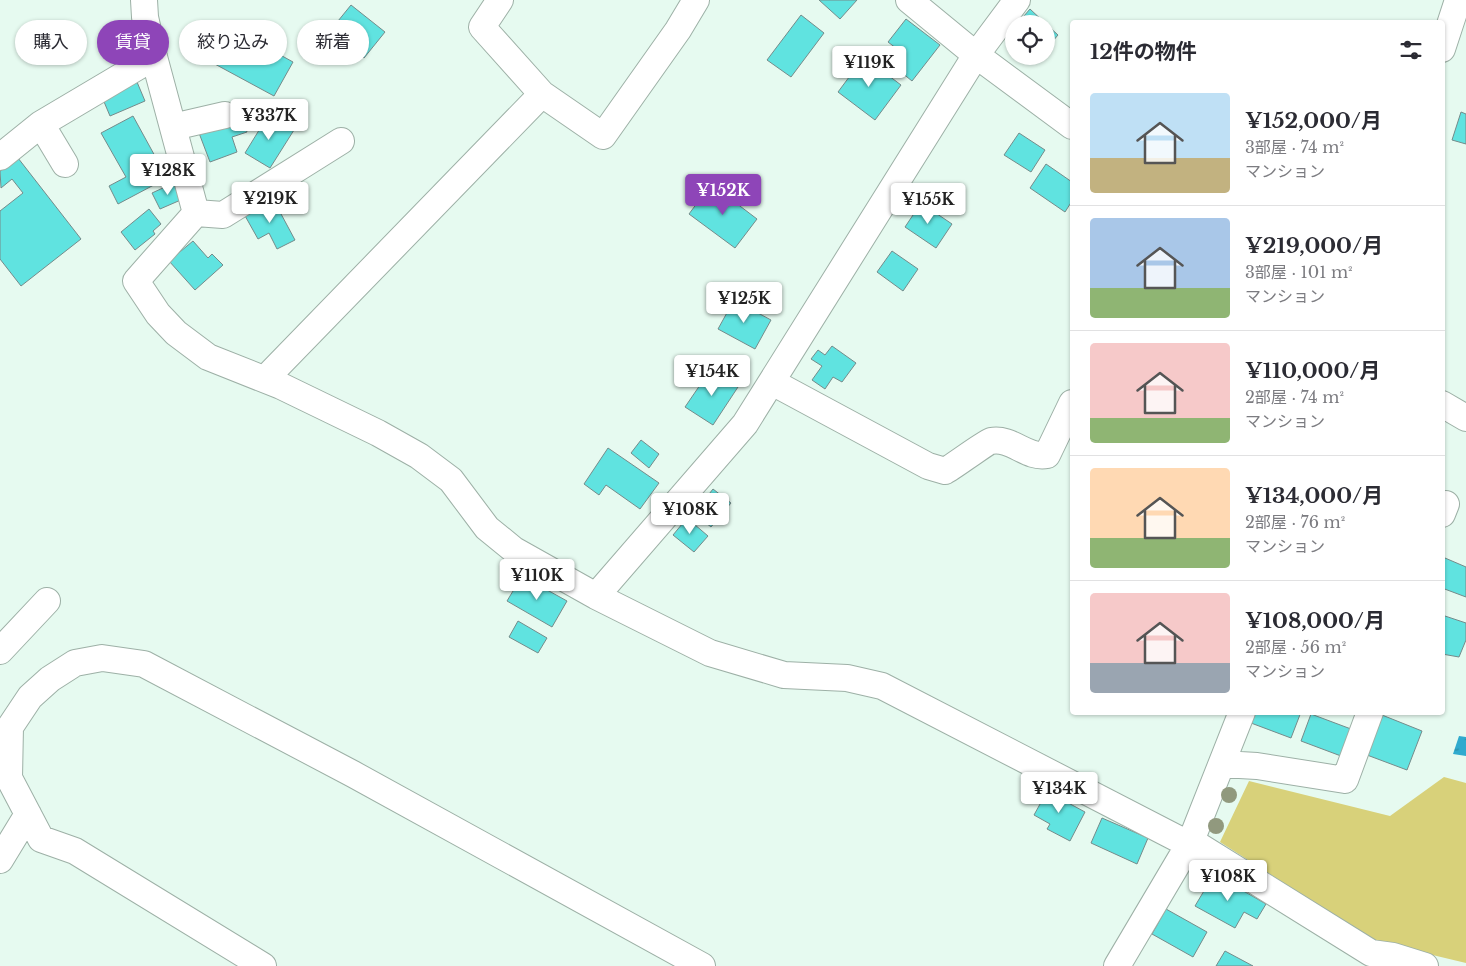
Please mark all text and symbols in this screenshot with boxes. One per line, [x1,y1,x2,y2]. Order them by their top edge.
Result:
map controls [1005,15,1055,65]
button: locate [1005,15,1055,65]
chip: 購入 [15,20,87,65]
chip: 賃貸 [97,20,169,65]
chip: 絞り込み [179,20,287,65]
chip: 新着 [297,20,369,65]
icon: filters [1397,36,1425,64]
text: 12件の物件 [1090,39,1197,65]
pin: ¥119K [834,46,904,88]
text: ¥119K [843,52,895,72]
pin: ¥337K [234,98,304,141]
text: ¥337K [241,105,297,125]
text: ¥152,000/月 [1245,108,1382,134]
icon: home [1130,113,1190,173]
text: 3部屋 · 74 m² [1245,137,1344,157]
pin: ¥128K [133,154,203,196]
text: ¥128K [141,160,195,180]
text: マンション [1245,161,1325,181]
pin: ¥152K [688,174,758,216]
text: ¥152K [696,180,750,200]
pin: ¥219K [235,182,305,224]
pin: ¥155K [893,182,963,225]
text: ¥219K [243,188,297,208]
text: ¥155K [902,189,954,209]
text: ¥219,000/月 [1245,233,1383,259]
icon: home [1130,238,1190,298]
text: 3部屋 · 101 m² [1245,262,1353,282]
pin: ¥125K [709,282,779,324]
text: マンション [1245,286,1325,306]
text: ¥125K [717,288,771,308]
pin: ¥154K [677,354,747,397]
text: ¥110,000/月 [1245,358,1380,384]
text: ¥154K [685,361,739,381]
icon: home [1130,363,1190,423]
text: 2部屋 · 74 m² [1245,387,1344,407]
text: マンション [1245,411,1325,431]
text: ¥134,000/月 [1245,483,1383,509]
icon: home [1130,488,1190,548]
pin: ¥108K [655,492,725,535]
text: ¥108K [662,499,718,519]
text: 2部屋 · 76 m² [1245,512,1345,532]
text: マンション [1245,536,1325,556]
pin: ¥110K [502,558,572,601]
text: ¥110K [511,565,563,585]
text: ¥108,000/月 [1245,608,1385,634]
icon: home [1130,613,1190,673]
text: 2部屋 · 56 m² [1245,637,1346,657]
text: マンション [1245,661,1325,681]
pin: ¥134K [1024,772,1094,814]
text: ¥134K [1032,778,1086,798]
pin: ¥108K [1193,860,1263,902]
text: ¥108K [1200,866,1256,886]

